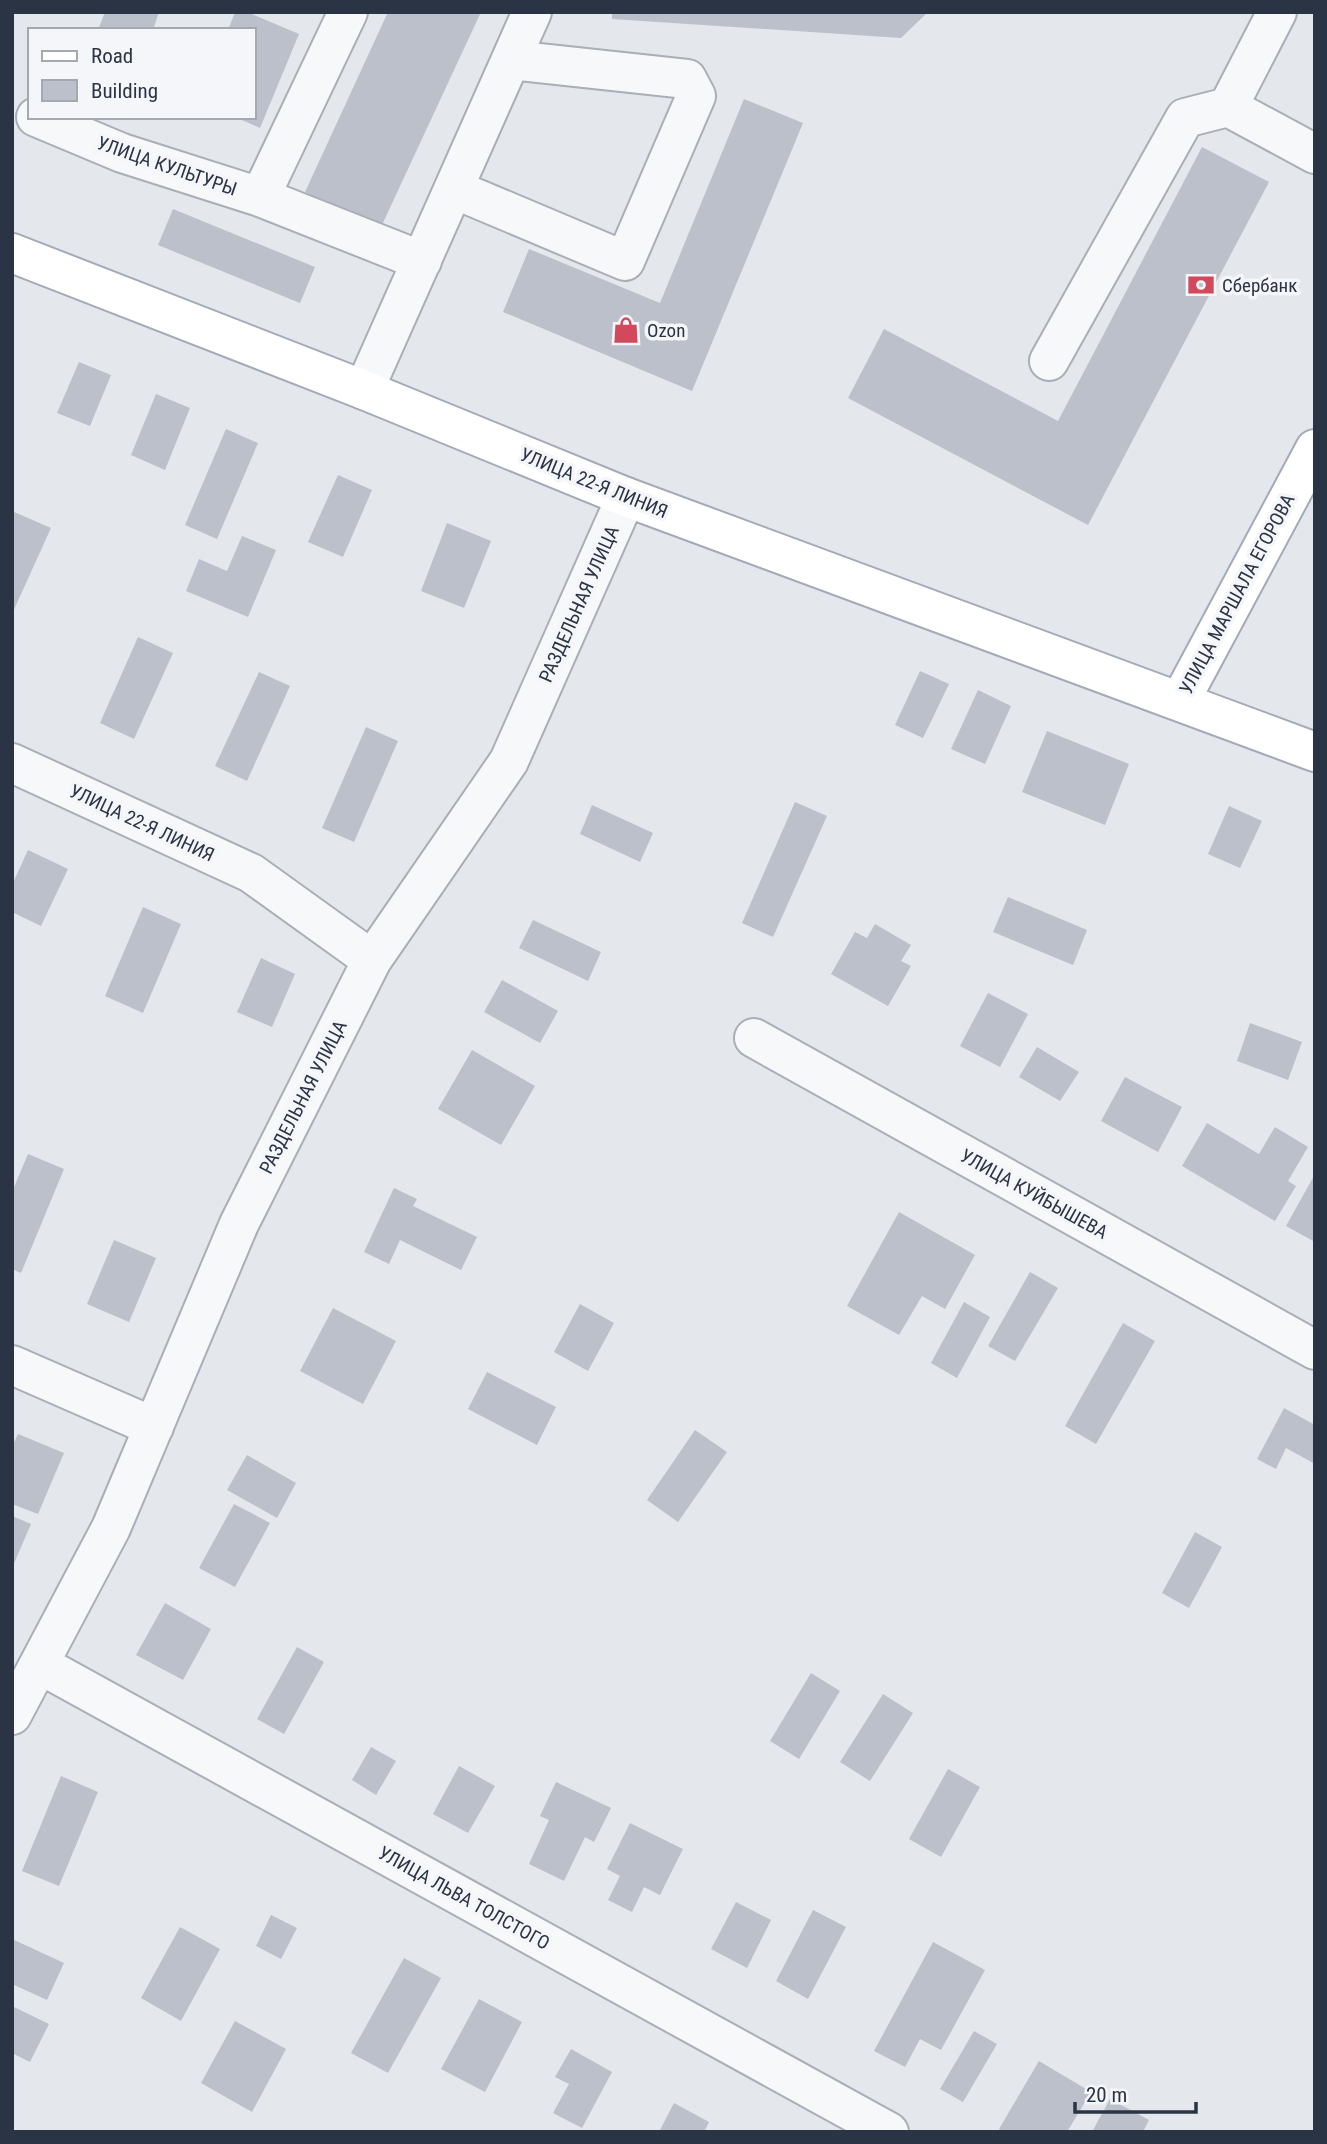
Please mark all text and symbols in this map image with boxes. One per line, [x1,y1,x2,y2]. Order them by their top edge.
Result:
legend [28,28,256,119]
text: Road [91,44,133,68]
text: Building [91,79,158,103]
street label: УЛИЦА КУЛЬТУРЫ [94,131,240,201]
bank icon: Сбербанк [1186,270,1216,300]
place label: Сбербанк [1222,274,1297,297]
shop icon: Ozon [611,315,641,345]
place label: Ozon [647,319,685,342]
street label: УЛИЦА 22-Я ЛИНИЯ [517,443,671,523]
street label: УЛИЦА МАРШАЛА ЕГОРОВА [1174,490,1300,698]
street label: РАЗДЕЛЬНАЯ УЛИЦА [534,522,624,686]
street label: УЛИЦА 22-Я ЛИНИЯ [66,779,218,867]
street label: РАЗДЕЛЬНАЯ УЛИЦА [254,1017,352,1177]
street label: УЛИЦА КУЙБЫШЕВА [956,1144,1112,1244]
street label: УЛИЦА ЛЬВА ТОЛСТОГО [374,1841,554,1955]
scale bar [1075,2070,1196,2114]
text: 20 m [1086,2083,1127,2107]

